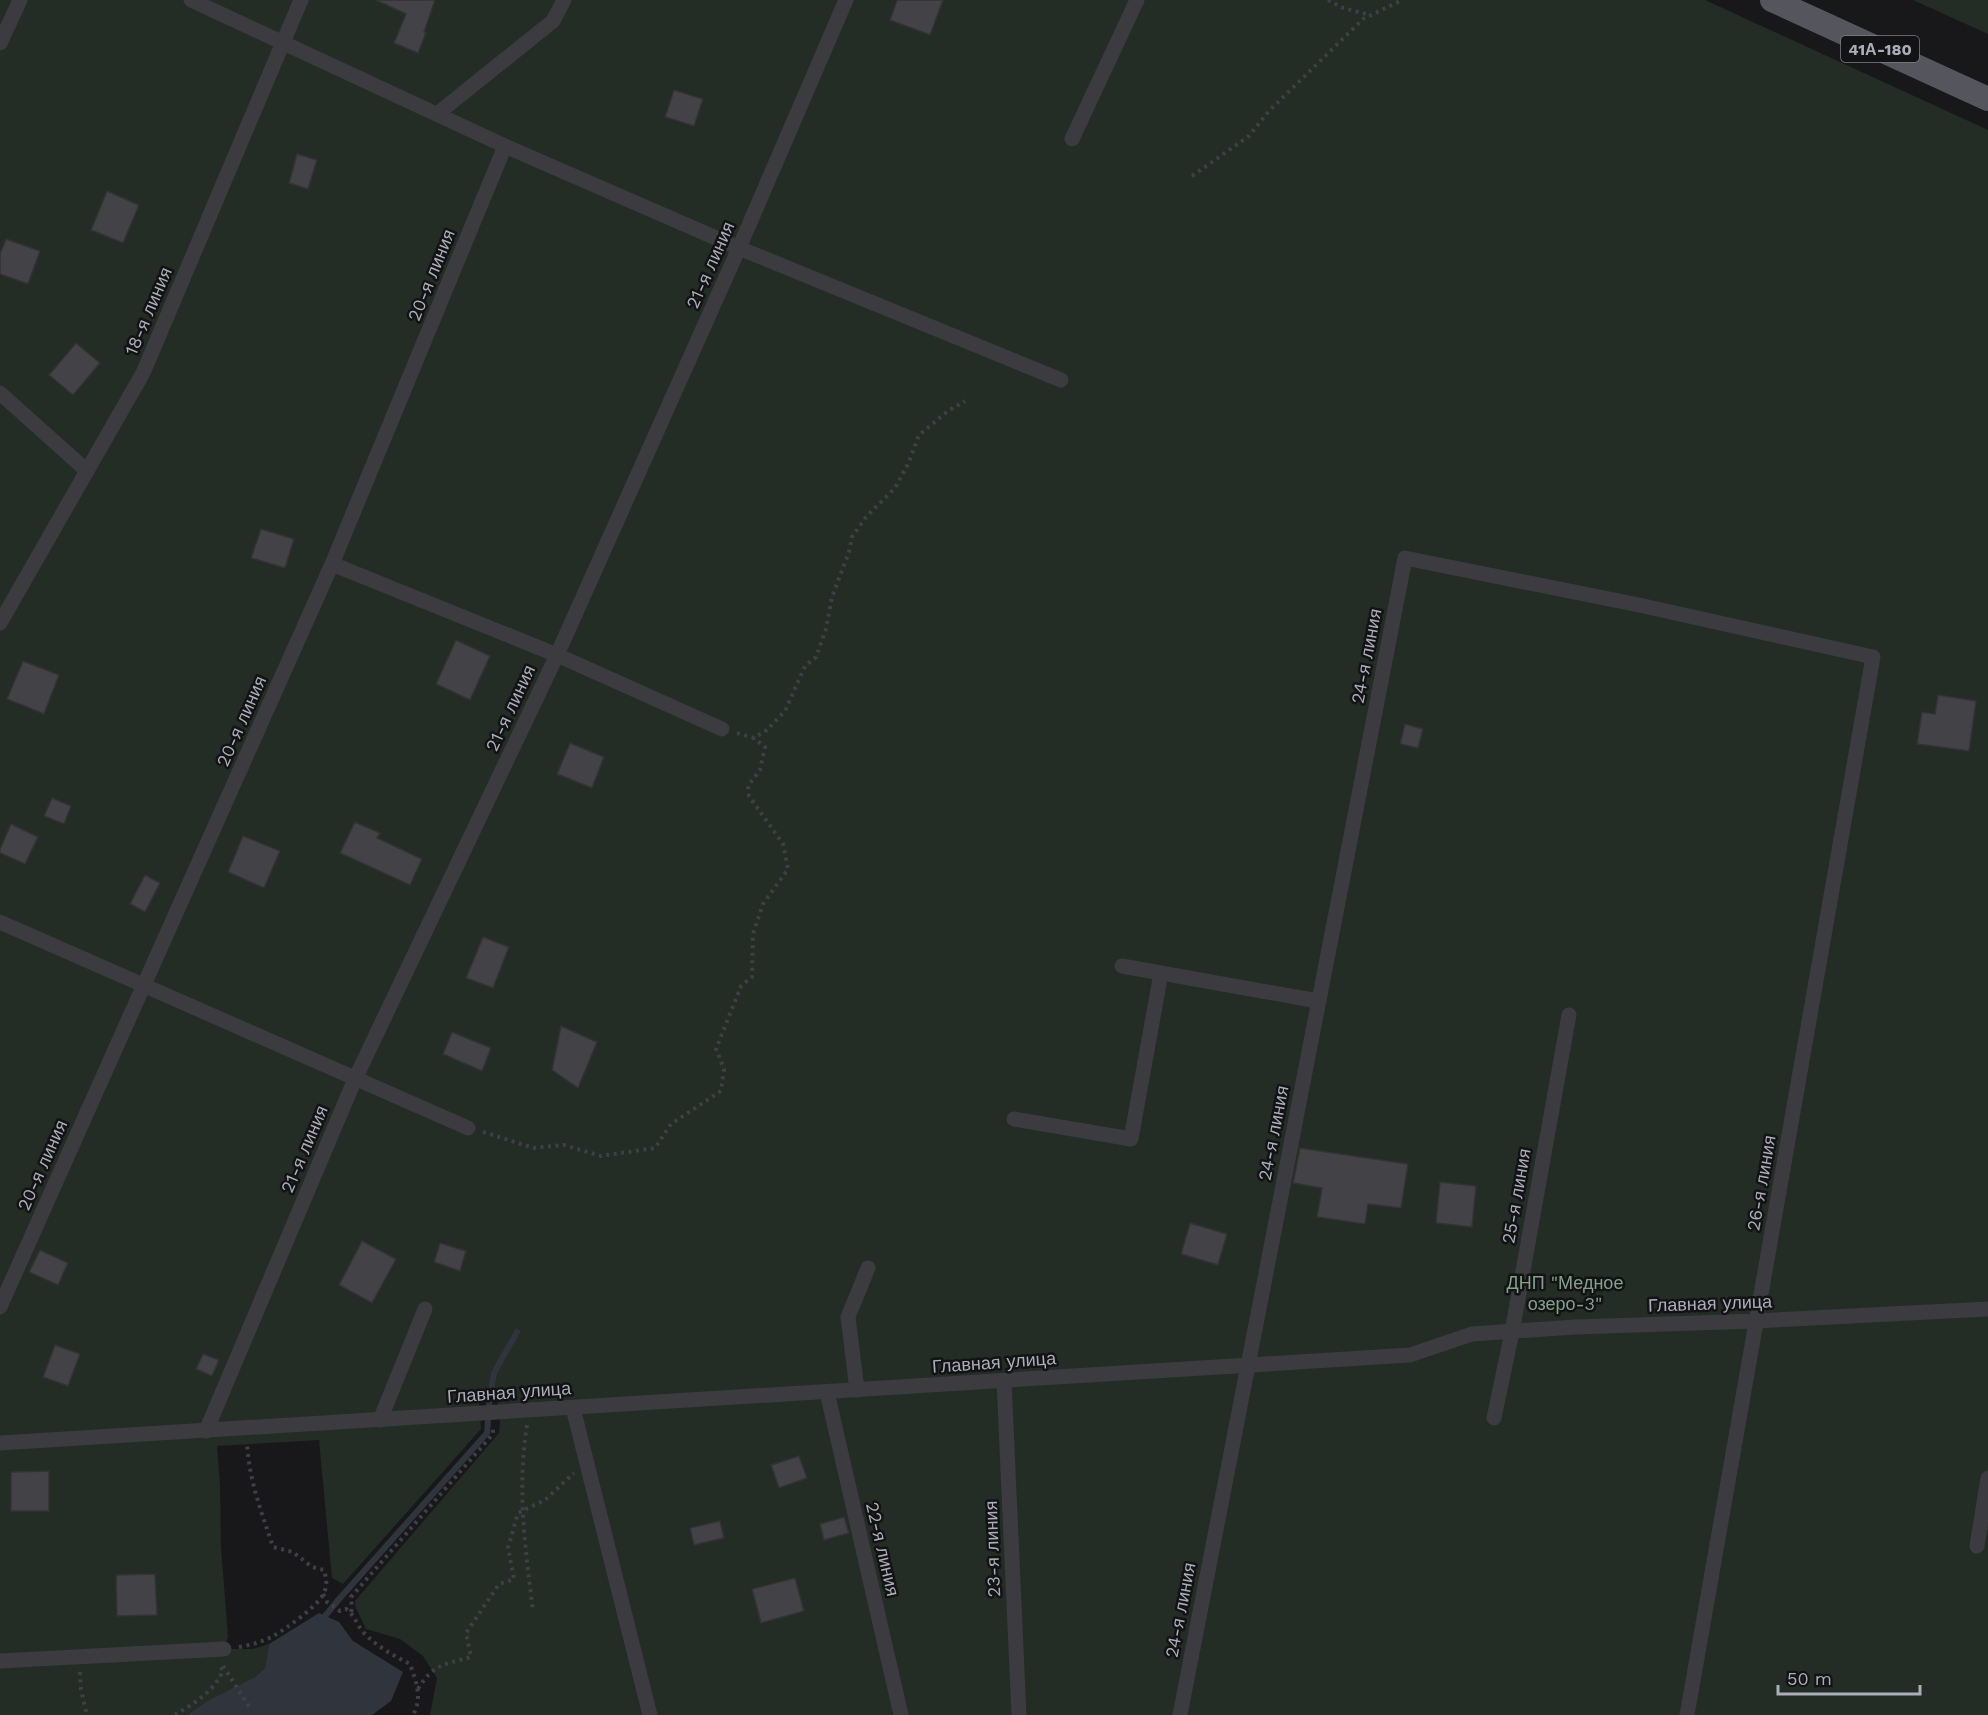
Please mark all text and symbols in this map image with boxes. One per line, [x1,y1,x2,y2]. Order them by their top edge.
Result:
road number: 41А-180 [1841,36,1919,62]
street label: 21-я линия [682,218,738,312]
street label: 20-я линия [403,226,459,324]
street label: 18-я линия [120,264,176,358]
street label: 24-я линия [1347,607,1385,705]
street label: 21-я линия [481,661,539,755]
street label: 20-я линия [212,672,270,770]
street label: 24-я линия [1254,1084,1292,1182]
street label: 21-я линия [276,1102,332,1196]
street label: 20-я линия [13,1116,71,1214]
street label: 26-я линия [1742,1134,1780,1232]
street label: 25-я линия [1497,1147,1535,1245]
park label: ДНП "Медное озеро-3" [1507,1272,1623,1314]
street label: Главная улица [1648,1290,1773,1316]
street label: Главная улица [931,1347,1058,1377]
street label: Главная улица [446,1377,573,1407]
street label: 22-я линия [862,1500,904,1598]
street label: 23-я линия [980,1500,1004,1598]
street label: 24-я линия [1161,1561,1199,1659]
scale bar [1778,1658,1920,1696]
text: 50 m [1787,1668,1832,1689]

